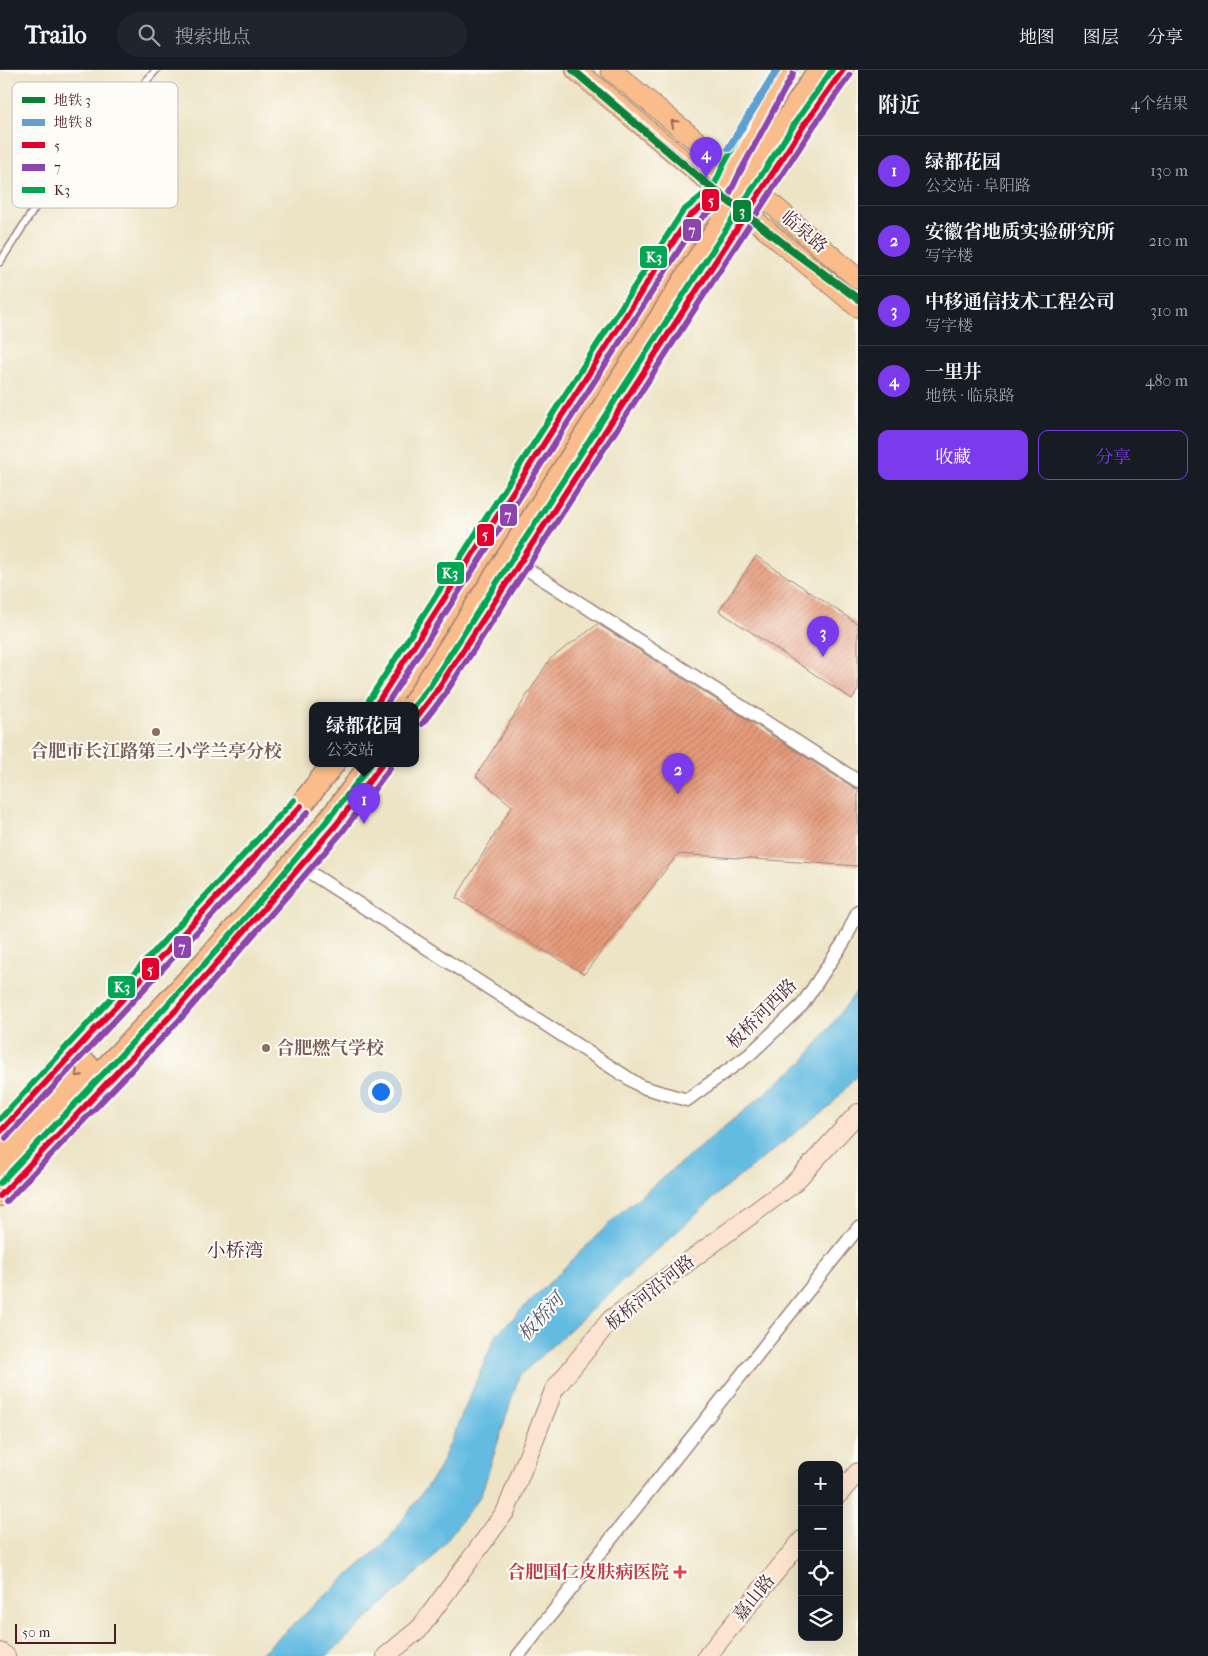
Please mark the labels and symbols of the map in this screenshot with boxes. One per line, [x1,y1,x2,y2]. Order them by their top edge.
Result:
legend [12,82,178,208]
text: 地铁 3 [54,92,91,109]
text: 地铁 8 [54,114,92,131]
one-way arrow [671,119,680,128]
text: 5 [54,137,60,154]
pin: 4 [690,137,722,178]
text: 7 [54,159,61,176]
text: K3 [54,182,70,199]
line badge: 5 [701,188,720,212]
text: 5 [708,192,714,209]
line badge: 3 [732,199,752,223]
text: 3 [739,203,745,220]
street label: 临泉路 [777,206,831,258]
line badge: 7 [682,218,702,242]
text: 7 [688,222,696,239]
line badge: K3 [639,245,668,269]
text: K3 [646,249,662,266]
line badge: 7 [499,503,518,527]
text: 7 [504,507,512,524]
line badge: 5 [476,523,495,547]
text: 5 [482,526,488,543]
line badge: K3 [436,561,465,585]
text: K3 [442,565,458,582]
pin: 3 [807,616,839,657]
marker: 合肥市长江路第三小学兰亭分校 [150,726,162,738]
place label: 合肥市长江路第三小学兰亭分校 [30,741,282,762]
pin: 2 [662,753,694,794]
pin: 1 [348,783,380,824]
line badge: 7 [173,935,192,959]
text: 7 [178,939,186,956]
line badge: 5 [141,957,160,981]
text: 5 [147,961,153,978]
line badge: K3 [107,975,136,999]
street label: 板桥河西路 [723,975,801,1053]
text: K3 [114,979,130,996]
place label: 合肥燃气学校 [276,1038,384,1059]
marker: 合肥燃气学校 [260,1042,272,1054]
one-way arrow [75,1068,84,1077]
your location [368,1079,394,1105]
district label: 小桥湾 [206,1240,264,1262]
street label: 板桥河沿河路 [601,1251,699,1335]
water label: 板桥河 [514,1286,571,1345]
place label: 合肥国仁皮肤病医院 [507,1562,669,1583]
marker: 合肥国仁皮肤病医院 [673,1565,687,1579]
street label: 嘉山路 [729,1570,779,1626]
scale bar [15,1621,116,1644]

